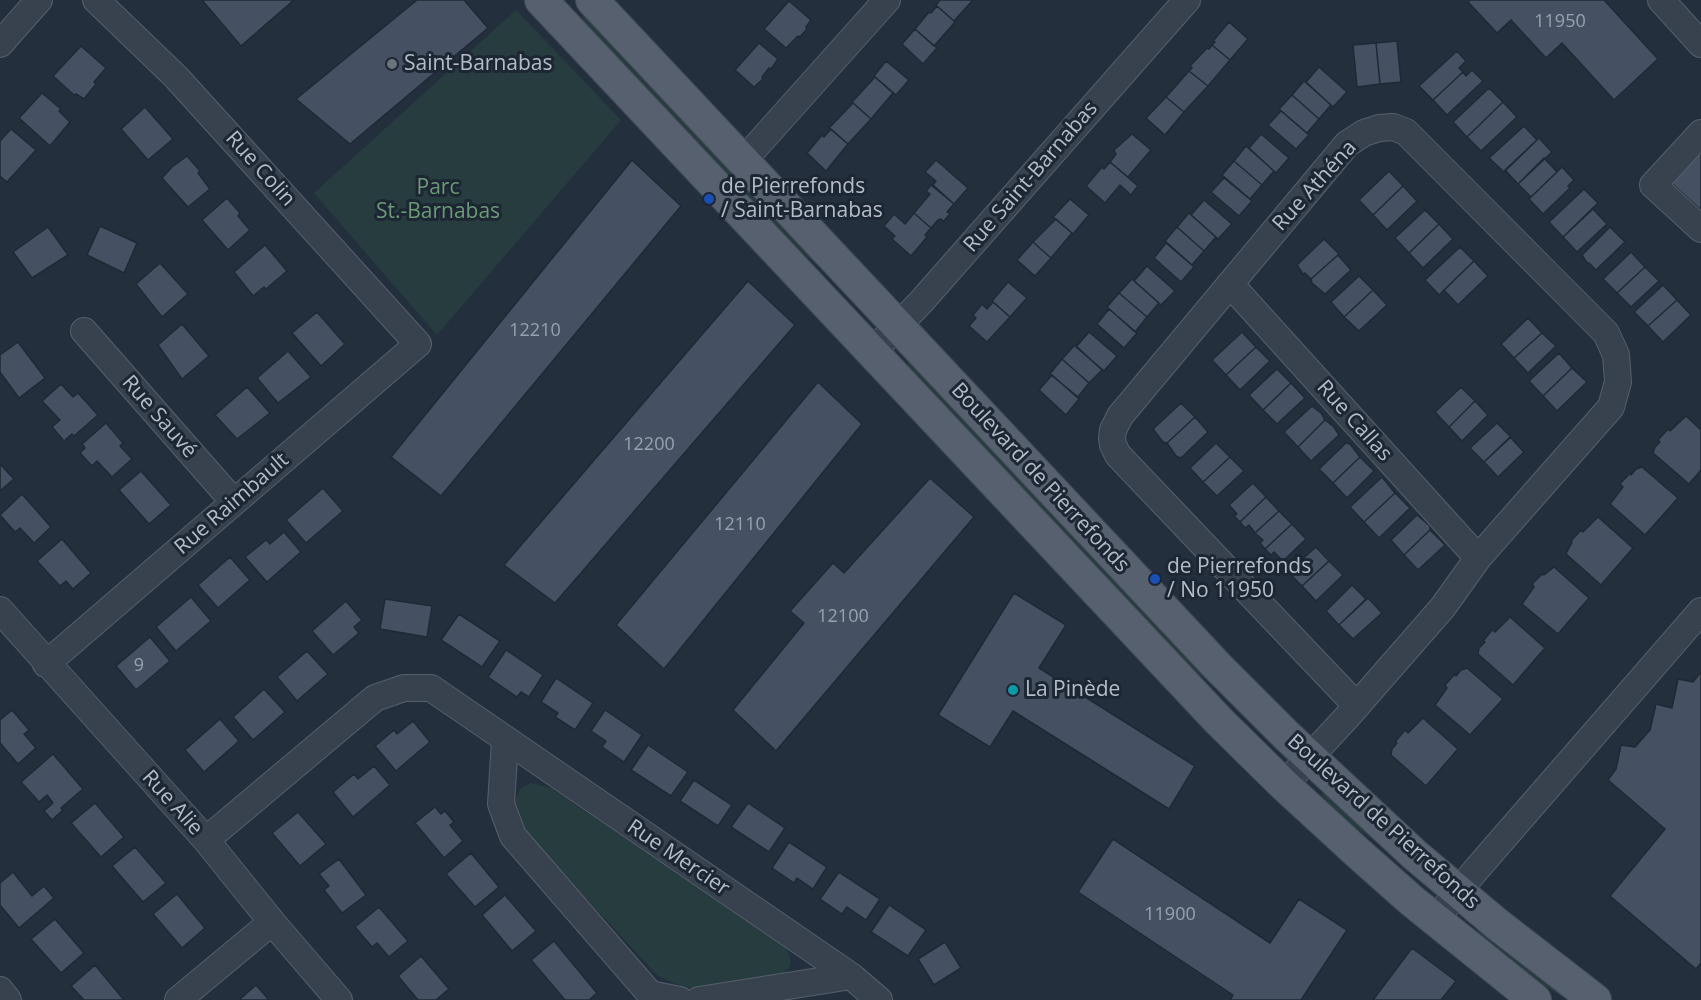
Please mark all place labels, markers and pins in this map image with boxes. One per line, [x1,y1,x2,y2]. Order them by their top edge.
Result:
place label: Saint-Barnabas [404,51,552,77]
marker: Saint-Barnabas [385,57,399,71]
place label: de Pierrefonds / Saint-Barnabas [721,174,883,224]
marker: de Pierrefonds / Saint-Barnabas [702,192,716,206]
place label: de Pierrefonds / No 11950 [1167,554,1311,604]
marker: de Pierrefonds / No 11950 [1148,572,1162,586]
place label: La Pinède [1025,677,1120,703]
marker: La Pinède [1006,683,1020,697]

